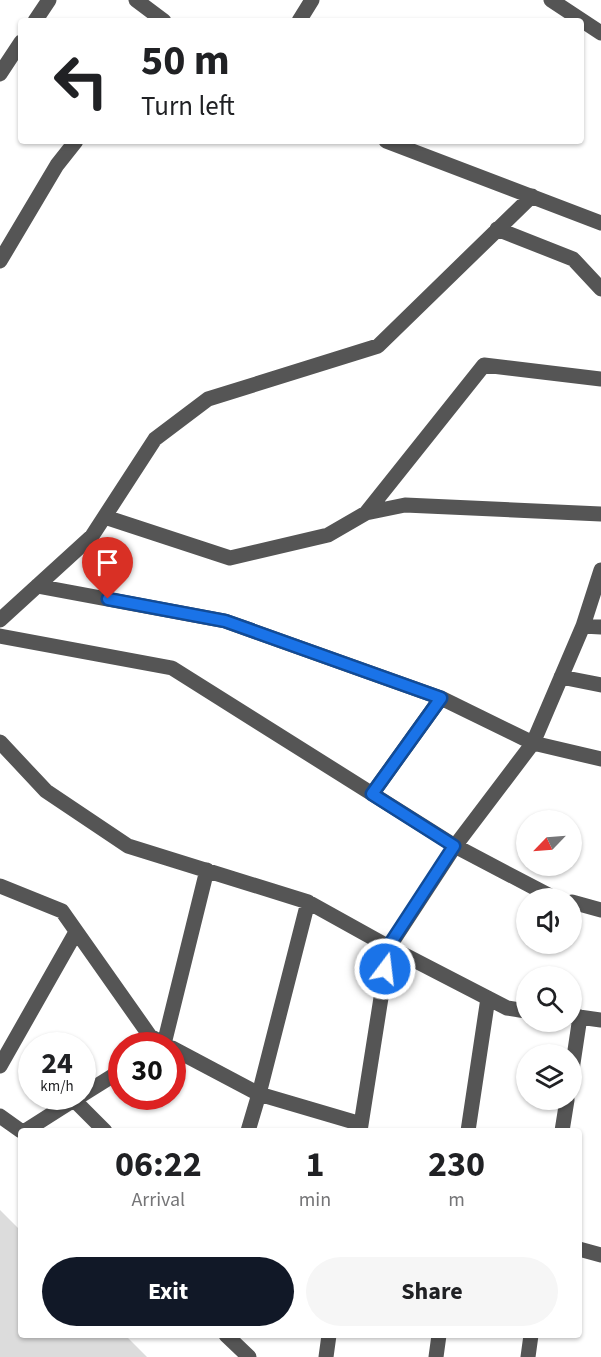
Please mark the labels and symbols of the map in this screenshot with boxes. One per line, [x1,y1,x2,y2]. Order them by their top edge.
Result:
pin [82,537,133,599]
north arrow [516,810,582,876]
position arrow [353,937,417,1001]
speed limit sign: 30 [108,1032,186,1110]

